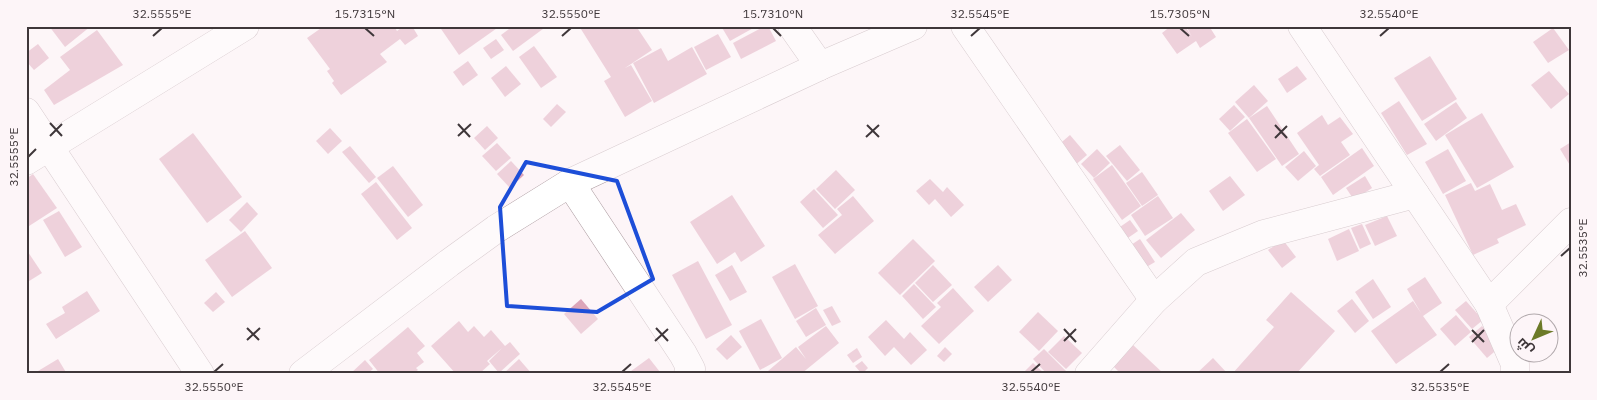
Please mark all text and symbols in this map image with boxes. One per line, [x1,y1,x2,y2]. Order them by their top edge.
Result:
text: 32.5555°E [132,6,192,21]
text: 15.7315°N [335,6,395,21]
text: 32.5550°E [541,6,601,21]
text: 15.7310°N [743,6,803,21]
text: 32.5545°E [950,6,1010,21]
text: 15.7305°N [1150,6,1210,21]
text: 32.5540°E [1359,6,1419,21]
text: 32.5555°E [6,127,21,187]
text: 32.5535°E [1575,218,1590,278]
north arrow [1510,312,1560,362]
text: ش [1512,334,1537,360]
text: 32.5550°E [184,379,244,394]
text: 32.5545°E [592,379,652,394]
text: 32.5540°E [1001,379,1061,394]
text: 32.5535°E [1410,379,1470,394]

